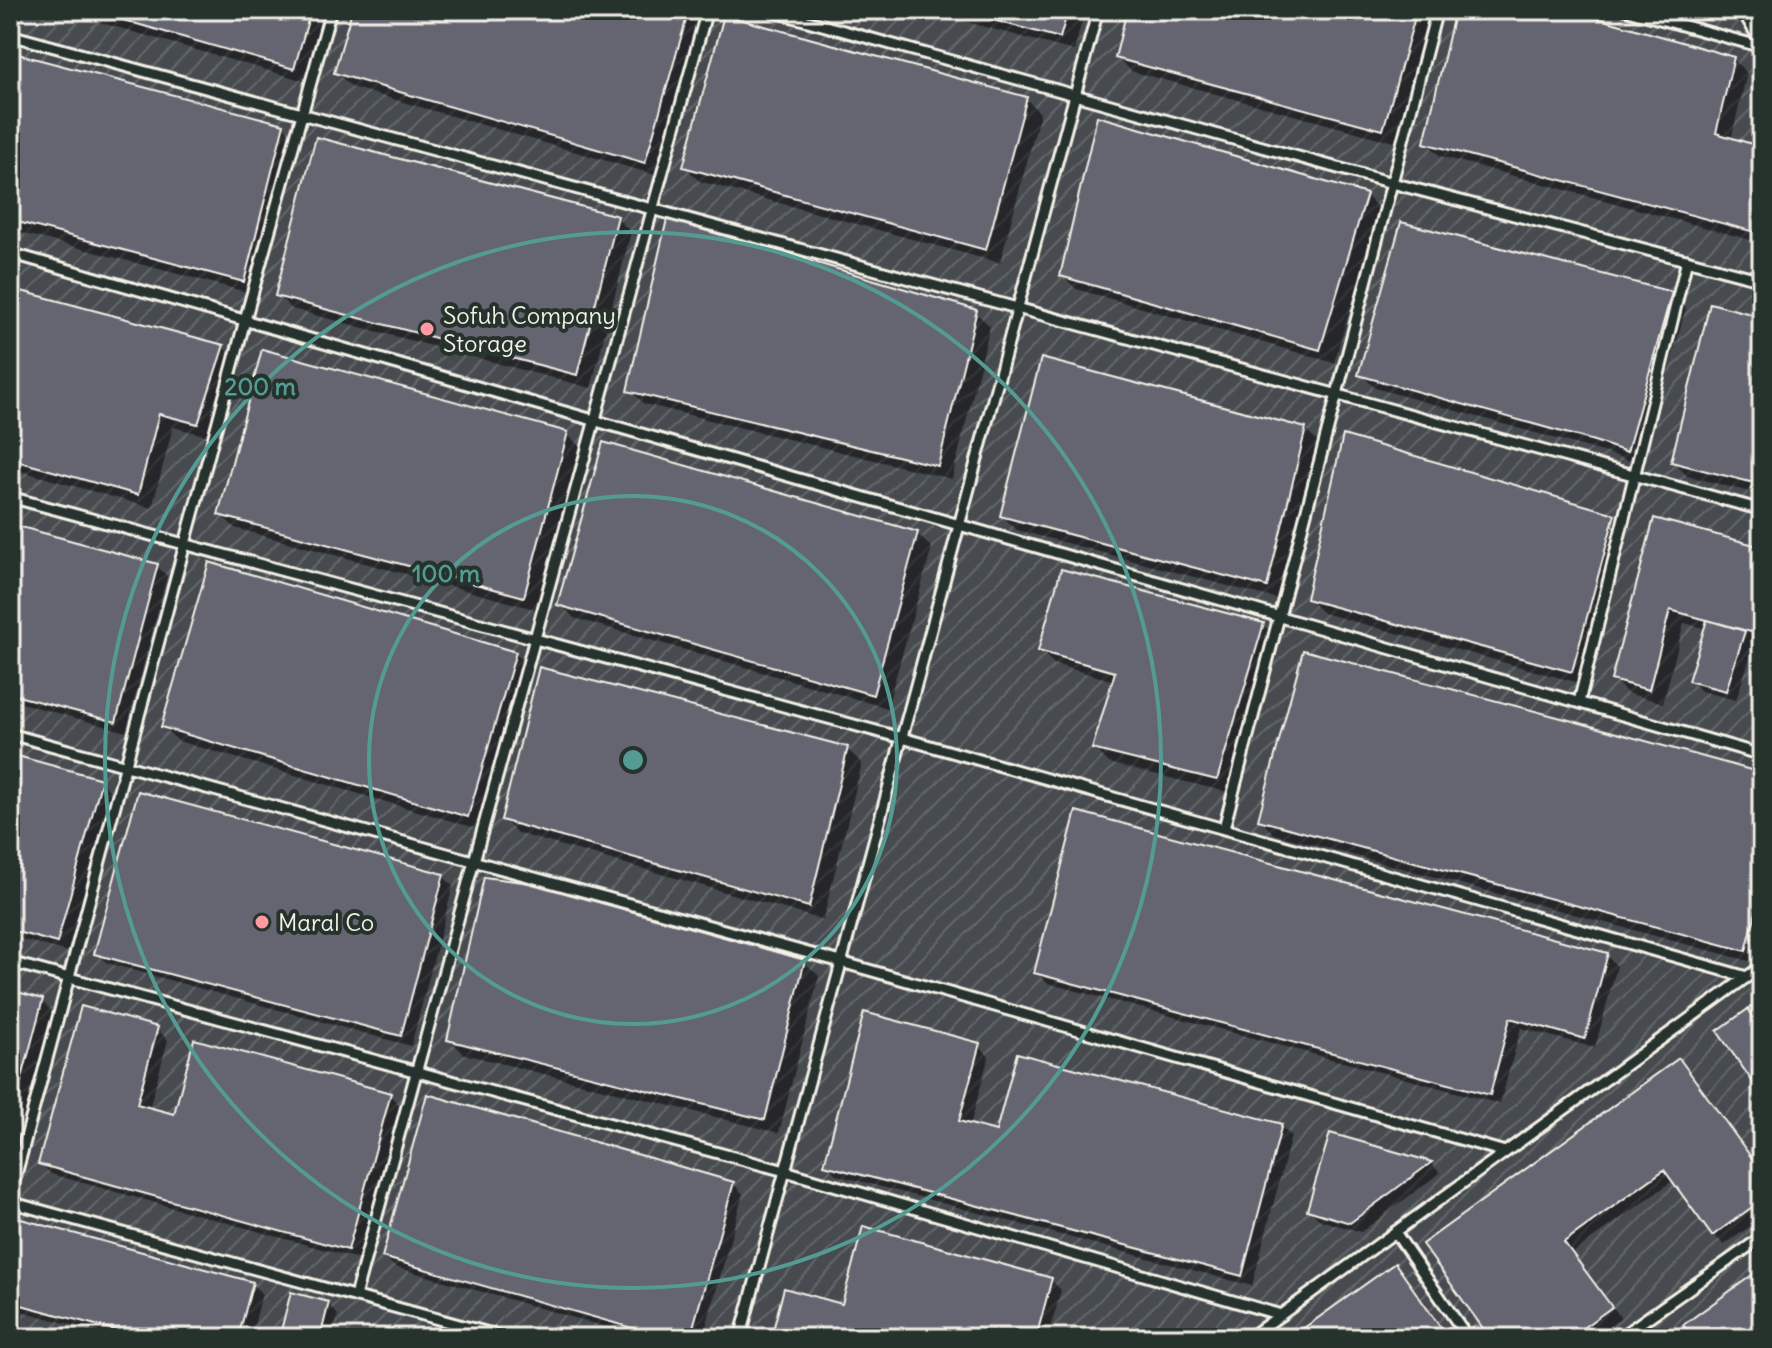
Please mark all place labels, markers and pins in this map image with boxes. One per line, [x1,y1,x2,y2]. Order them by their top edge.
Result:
place label: Sofuh Company Storage [443,300,616,358]
marker: Sofuh Company Storage [418,320,436,338]
centre of rings [619,746,647,774]
place label: Maral Co [278,907,374,937]
marker: Maral Co [253,913,271,931]

